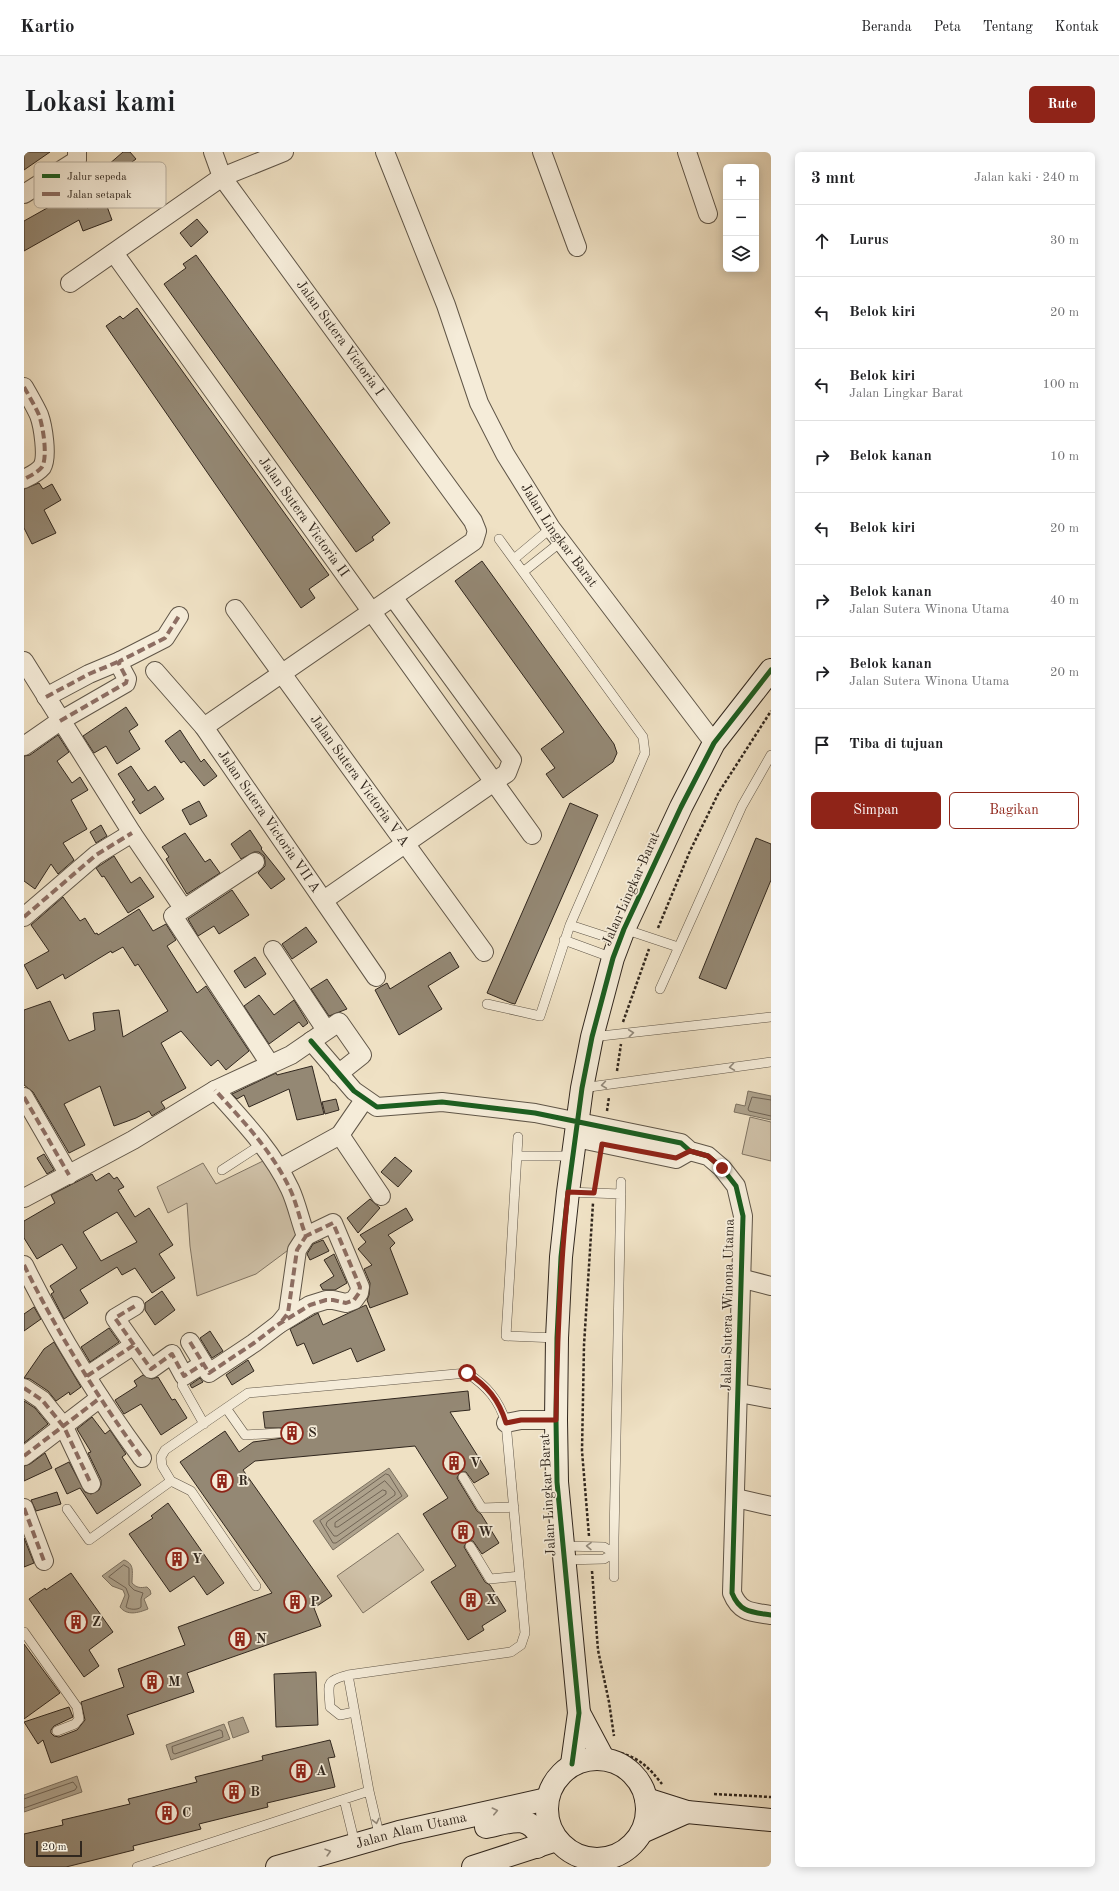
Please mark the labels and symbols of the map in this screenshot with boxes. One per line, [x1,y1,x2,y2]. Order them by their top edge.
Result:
legend [34,162,166,208]
text: Jalur sepeda [67,172,127,183]
text: Jalan setapak [67,190,132,201]
street label: Jalan Sutera Victoria I [294,278,386,398]
street label: Jalan Sutera Victoria II [256,454,351,580]
street label: Jalan Lingkar Barat [518,481,600,590]
street label: Jalan Sutera Victoria V A [307,712,412,849]
street label: Jalan Sutera Victoria VII A [215,748,323,895]
street label: Jalan Lingkar Barat [600,830,662,948]
one-way arrow [628,1028,634,1037]
one-way arrow [729,1063,735,1072]
one-way arrow [600,1080,607,1089]
route end [713,1159,731,1177]
street label: Jalan Sutera Winona Utama [719,1219,737,1391]
route start [458,1364,476,1382]
building icon: S [279,1420,305,1446]
place label: S [308,1426,317,1440]
street label: Jalan Lingkar Barat [538,1433,558,1557]
building icon: V [441,1450,467,1476]
place label: V [470,1456,481,1470]
building icon: R [209,1468,235,1494]
place label: R [238,1474,248,1488]
building icon: W [450,1519,476,1545]
place label: W [478,1525,493,1539]
one-way arrow [586,1542,592,1550]
building icon: Y [164,1546,190,1572]
place label: Y [192,1552,202,1566]
building icon: X [458,1587,484,1613]
building icon: P [282,1589,308,1615]
place label: X [486,1593,497,1607]
place label: P [310,1595,320,1609]
building icon: Z [63,1609,89,1635]
place label: Z [92,1615,101,1629]
building icon: N [227,1626,253,1652]
place label: N [256,1632,267,1646]
building icon: M [139,1669,165,1695]
place label: M [168,1675,181,1689]
building icon: A [288,1758,314,1784]
place label: A [316,1764,327,1778]
building icon: B [221,1779,247,1805]
place label: B [250,1785,260,1799]
building icon: C [154,1800,180,1826]
place label: C [182,1806,191,1820]
one-way arrow [492,1807,498,1815]
street label: Jalan Alam Utama [354,1810,468,1851]
one-way arrow [371,1818,379,1824]
scale bar [36,1839,82,1858]
one-way arrow [324,1848,331,1857]

